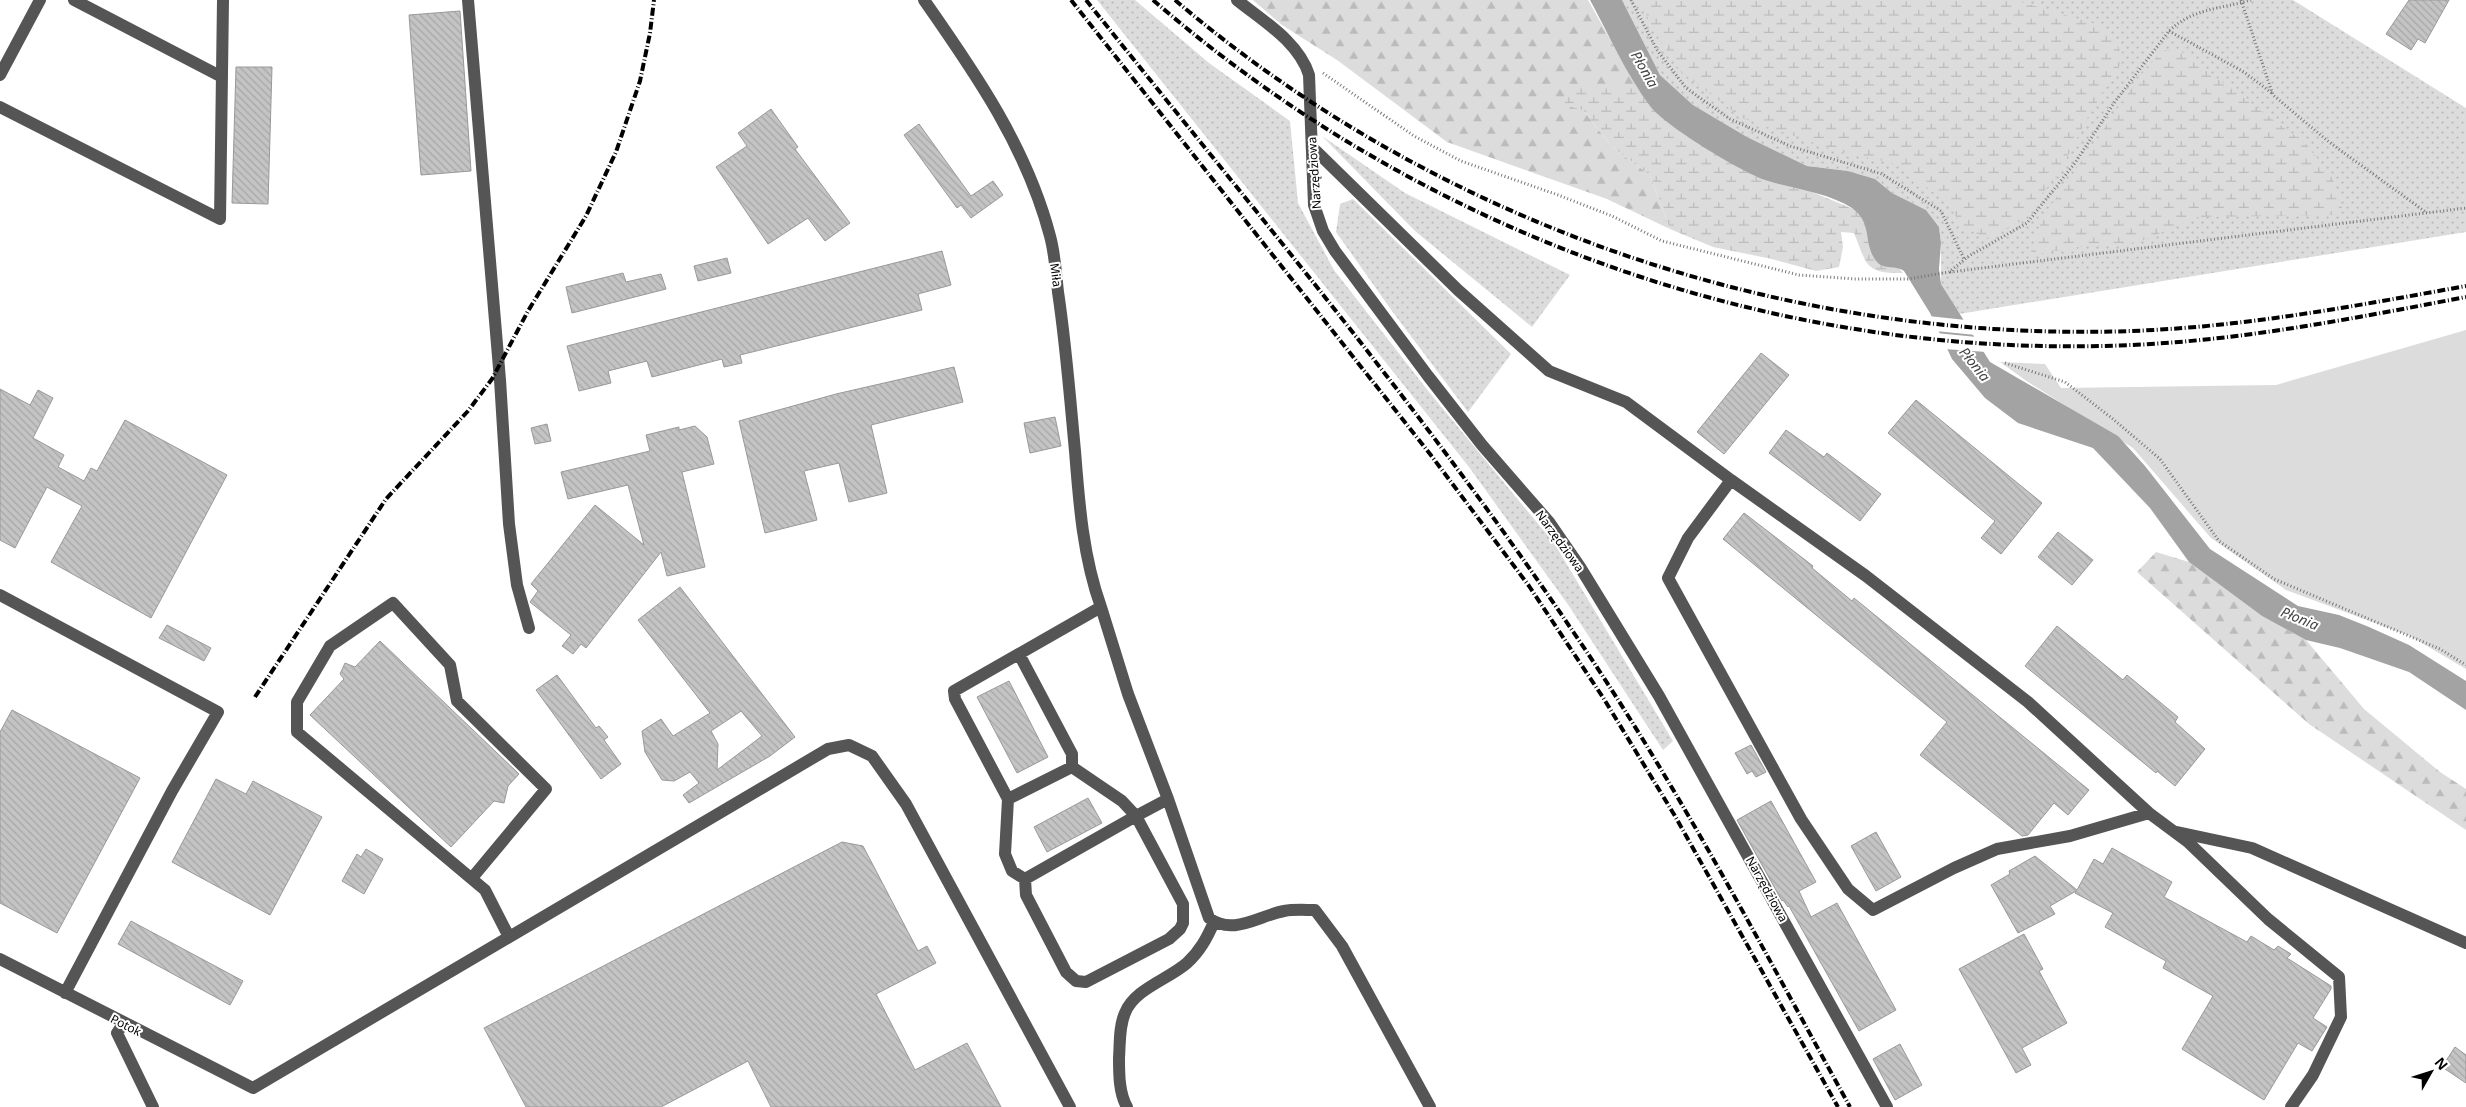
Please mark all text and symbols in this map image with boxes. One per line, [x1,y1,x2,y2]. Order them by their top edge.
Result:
water label: Płonia [1627,47,1663,91]
street label: Narzędziowa [1303,136,1325,210]
street label: Miła [1046,262,1066,288]
water label: Płonia [1955,343,1995,385]
street label: Narzędziowa [1532,507,1588,575]
water label: Płonia [2278,602,2322,634]
street label: Narzędziowa [1742,853,1792,925]
street label: Potok [108,1010,145,1040]
north arrow [2406,1047,2456,1097]
text: N [2431,1053,2452,1074]

